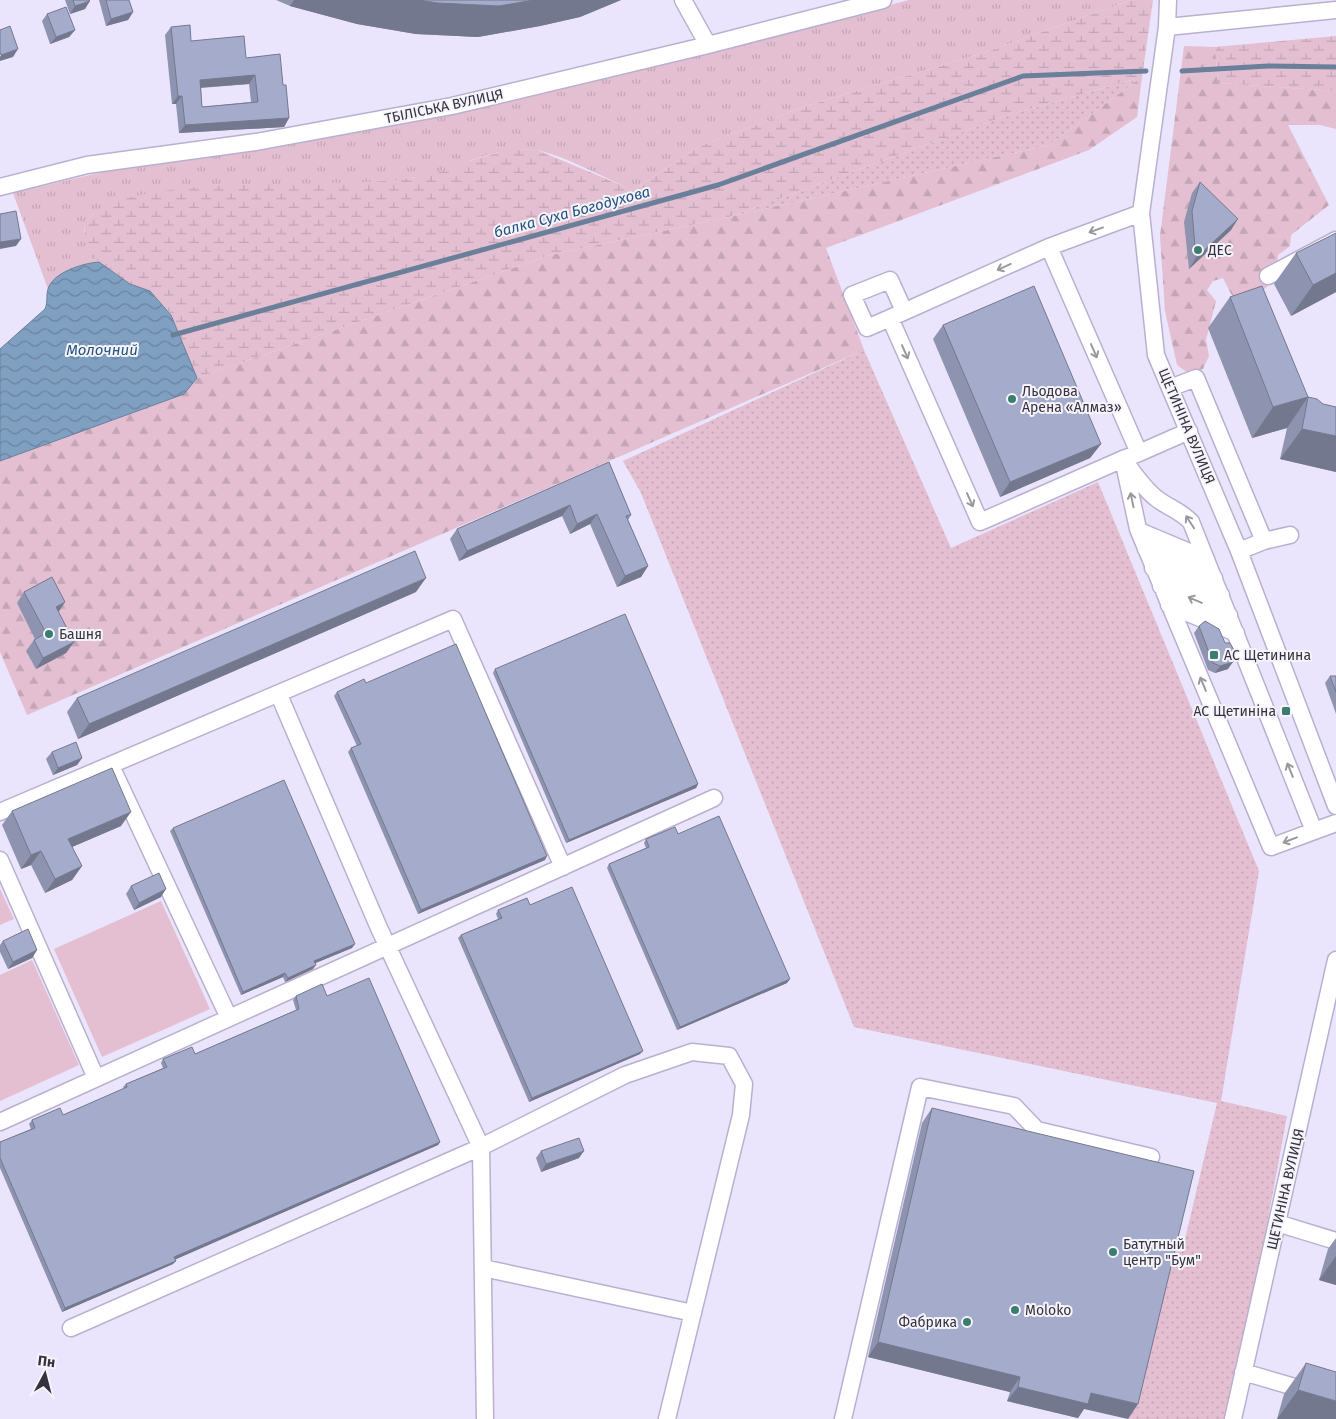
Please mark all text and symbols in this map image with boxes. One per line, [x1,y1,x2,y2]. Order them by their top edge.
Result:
street label: ТБІЛІСЬКА ВУЛИЦЯ [383,86,505,127]
water label: балка Суха Богодухова [492,182,652,242]
one-way arrow [1088,226,1104,235]
place label: ДЕС [1207,242,1232,259]
marker: ДЕС [1192,244,1204,256]
one-way arrow [997,262,1012,272]
water label: Молочний [66,341,138,359]
one-way arrow [1090,343,1100,358]
one-way arrow [900,344,910,359]
street label: ЩЕТИНІНА ВУЛИЦЯ [1154,366,1219,487]
place label: Льодова Арена «Алмаз» [1022,383,1122,416]
marker: Льодова Арена «Алмаз» [1006,393,1018,405]
one-way arrow [966,492,976,507]
one-way arrow [1127,493,1136,509]
one-way arrow [1184,515,1195,529]
one-way arrow [1188,595,1203,605]
place label: Башня [59,626,102,643]
marker: Башня [43,628,55,640]
place label: АС Щетинина [1224,647,1311,664]
marker: АС Щетинина [1208,649,1220,661]
one-way arrow [1197,677,1207,692]
place label: АС Щетиніна [1193,703,1276,720]
marker: АС Щетиніна [1280,705,1292,717]
one-way arrow [1285,763,1294,778]
one-way arrow [1283,836,1299,845]
street label: ЩЕТИНІНА ВУЛИЦЯ [1263,1127,1308,1252]
place label: Батутный центр "Бум" [1123,1236,1201,1269]
marker: Батутный центр "Бум" [1107,1246,1119,1258]
place label: Moloko [1025,1302,1072,1319]
marker: Moloko [1009,1304,1021,1316]
place label: Фабрика [899,1314,957,1331]
marker: Фабрика [961,1316,973,1328]
north arrow [20,1349,70,1399]
text: Пн [37,1352,56,1371]

